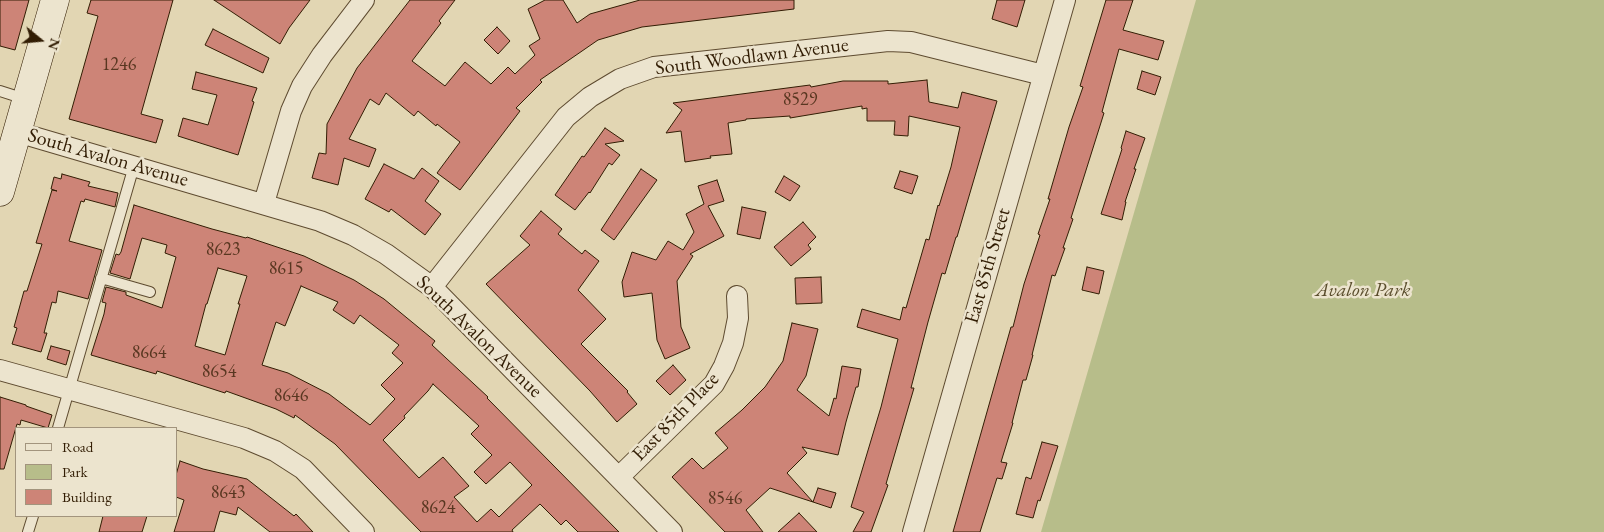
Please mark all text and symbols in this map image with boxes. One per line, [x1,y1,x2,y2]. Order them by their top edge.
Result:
north arrow [15,15,65,65]
street label: South Woodlawn Avenue [654,33,850,81]
text: N [44,36,65,52]
house number: 1246 [102,54,136,76]
house number: 8529 [783,89,817,111]
street label: South Avalon Avenue [25,124,191,192]
street label: East 85th Street [960,205,1016,327]
house number: 8623 [206,239,240,261]
house number: 8615 [269,258,303,280]
street label: South Avalon Avenue [411,271,547,403]
park label: Avalon Park [1315,279,1411,303]
house number: 8664 [132,342,166,364]
house number: 8654 [202,361,236,383]
street label: East 85th Place [628,367,724,467]
house number: 8646 [274,385,308,407]
legend [15,427,178,517]
text: Road [62,437,93,456]
text: Park [62,462,88,481]
house number: 8643 [211,482,245,504]
text: Building [62,487,112,506]
house number: 8546 [708,488,742,510]
house number: 8624 [421,497,455,519]

